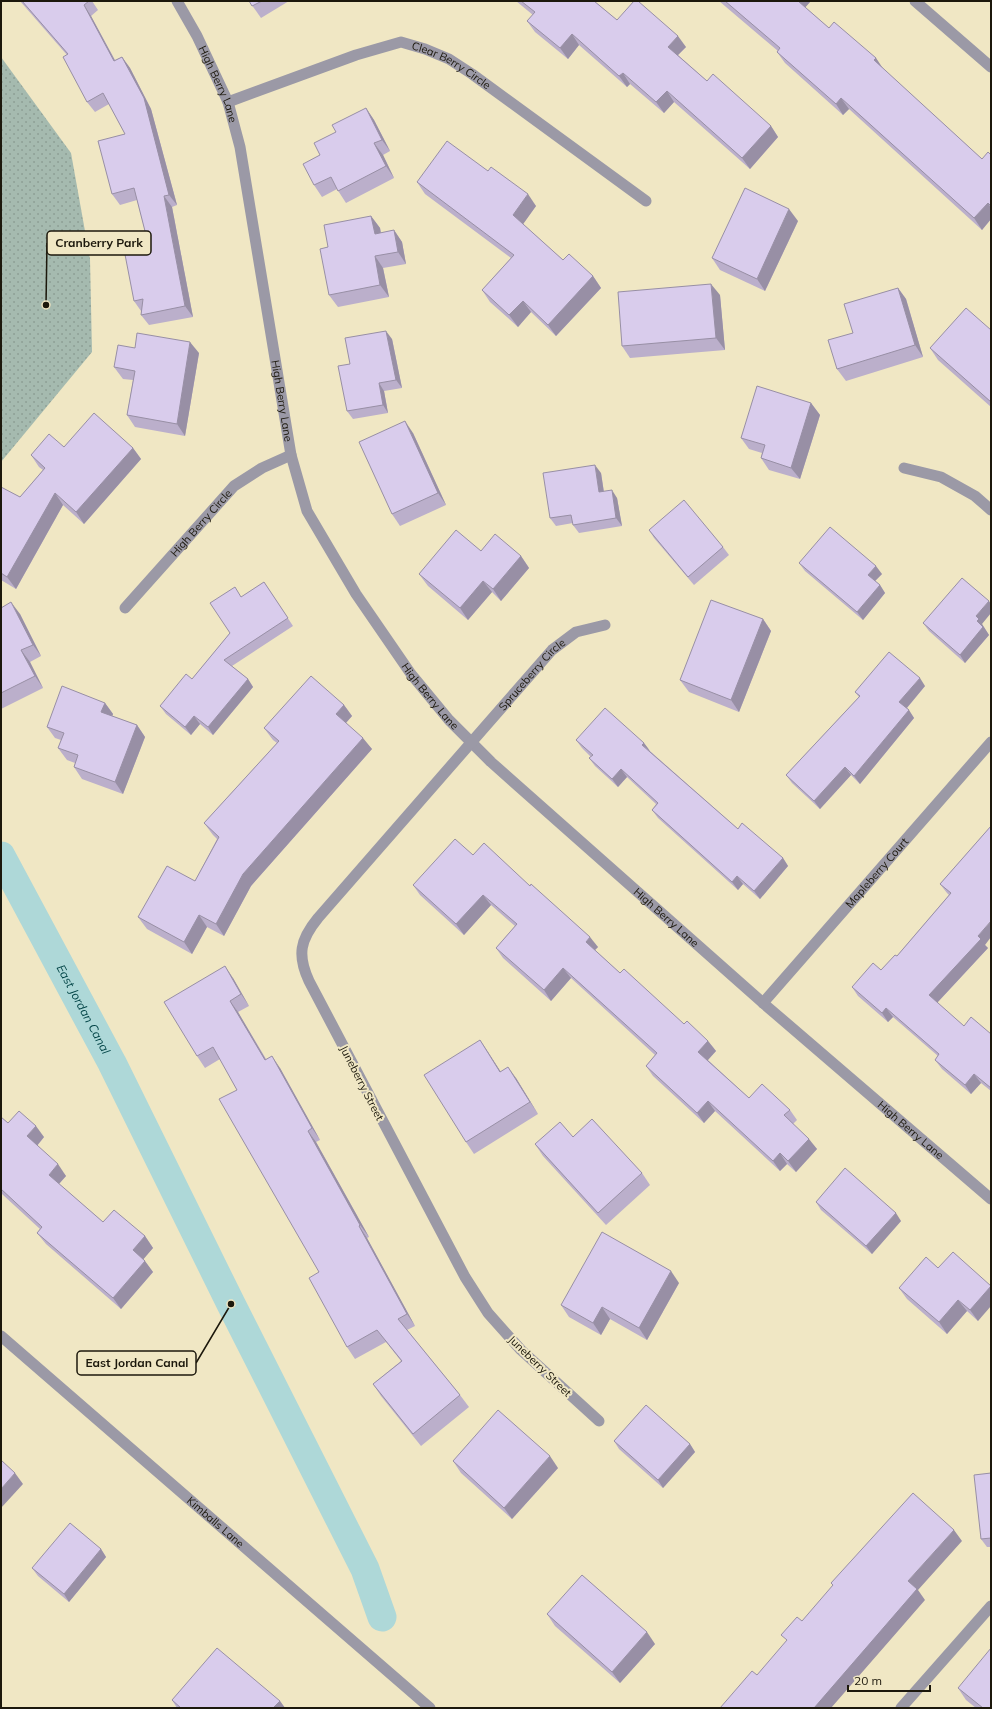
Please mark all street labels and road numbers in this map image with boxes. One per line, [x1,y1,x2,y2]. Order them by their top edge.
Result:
street label: Clear Berry Circle [410,39,494,92]
street label: High Berry Lane [196,43,240,124]
street label: High Berry Lane [268,359,296,443]
street label: High Berry Circle [167,486,235,560]
street label: Spruceberry Circle [495,635,568,713]
street label: High Berry Lane [398,660,462,733]
street label: Mapleberry Court [842,835,911,911]
street label: High Berry Lane [631,885,702,950]
street label: Juneberry Street [337,1043,387,1123]
street label: High Berry Lane [875,1098,947,1162]
street label: Juneberry Street [505,1332,575,1400]
street label: Kimballs Lane [184,1493,247,1551]

